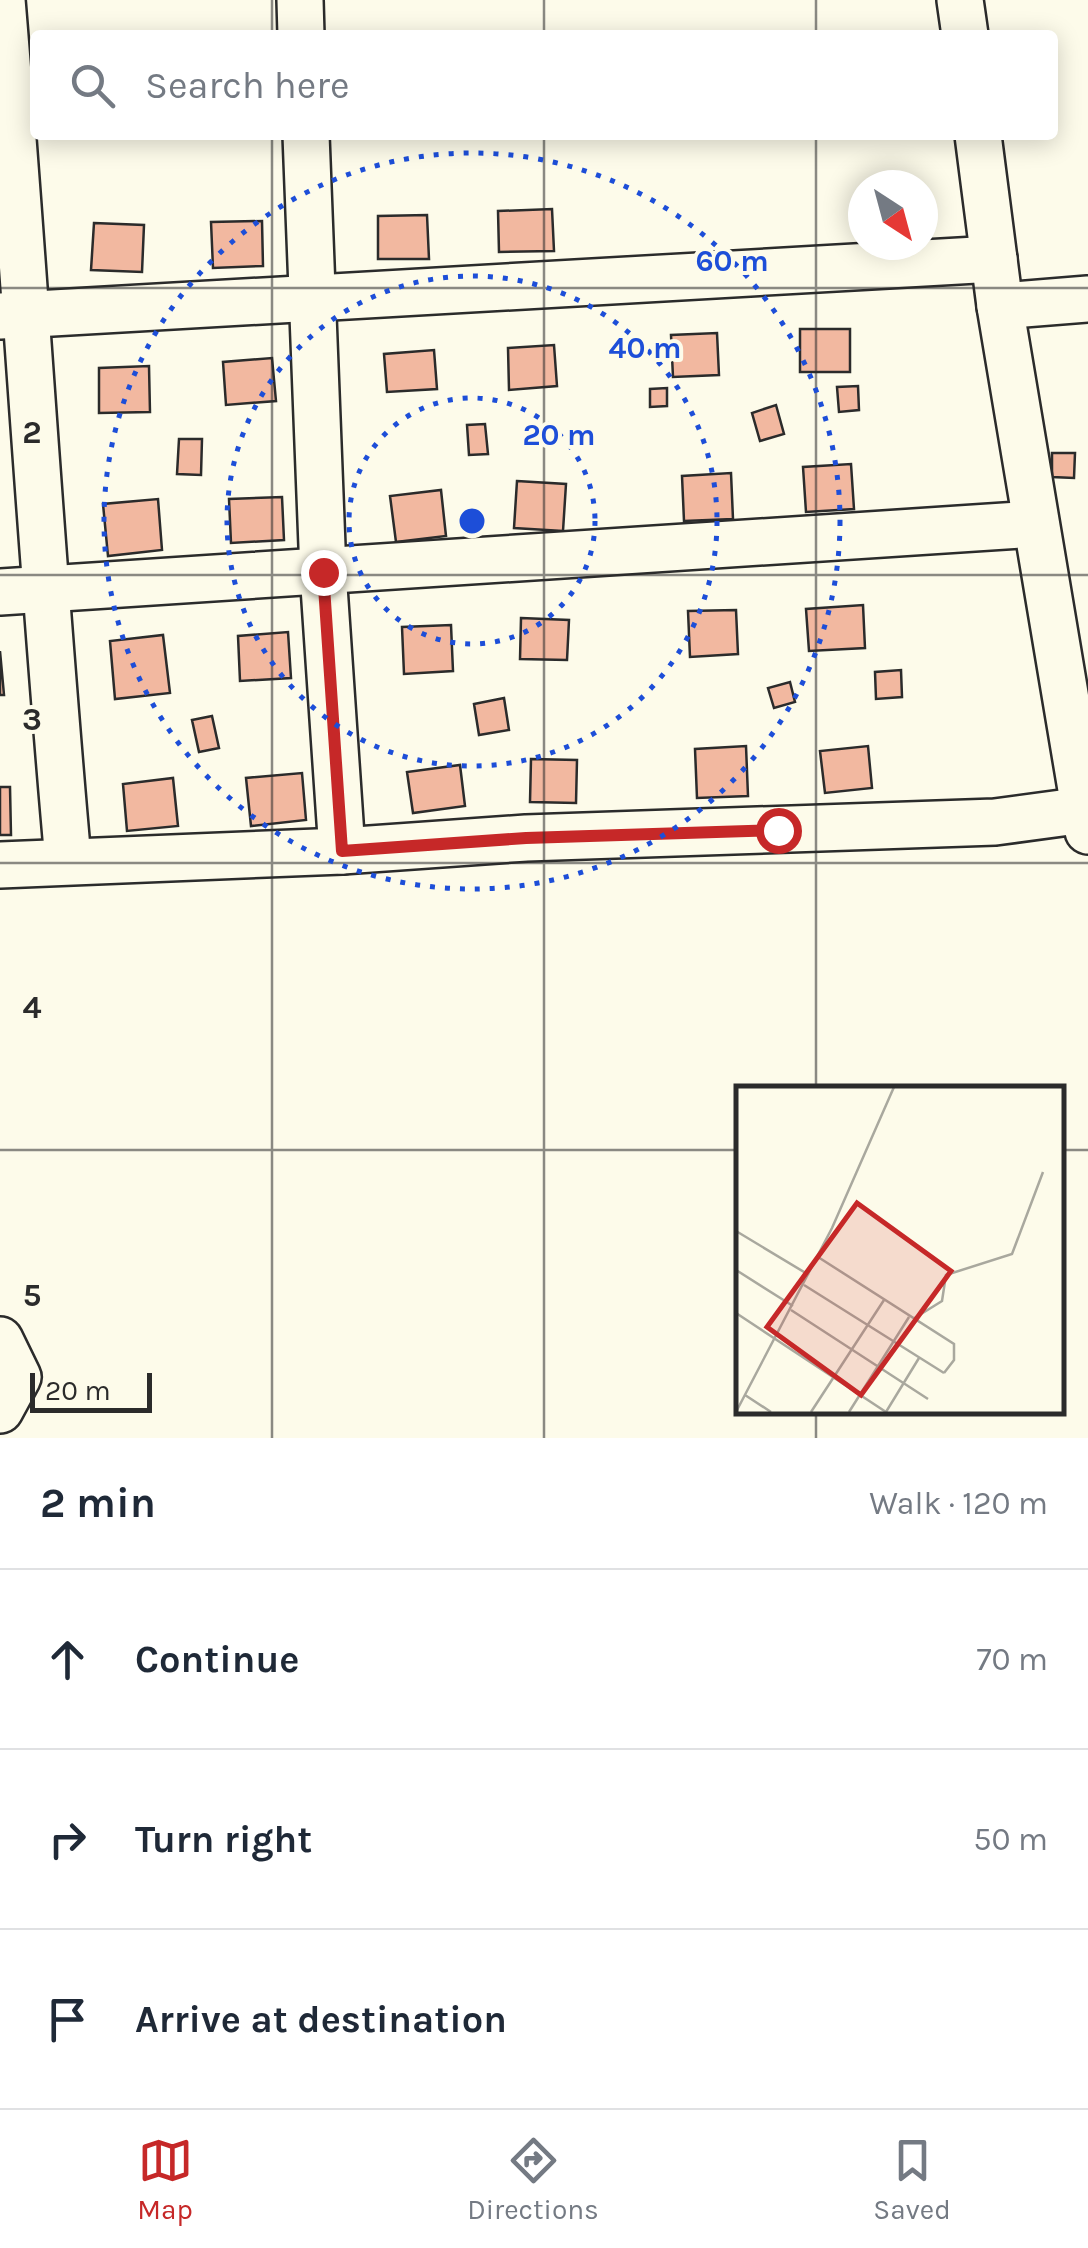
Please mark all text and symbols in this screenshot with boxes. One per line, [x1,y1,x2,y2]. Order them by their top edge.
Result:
search box [30,30,1058,140]
icon: search [65,58,120,113]
text: Search here [145,63,349,108]
north arrow [848,170,938,260]
text: 60 m [695,243,769,279]
text: 40 m [609,330,681,366]
text: 2 [22,414,42,451]
text: 20 m [522,417,596,453]
centre of rings [454,503,490,539]
route end [301,550,347,596]
text: 3 [22,701,42,738]
route start [756,808,802,854]
text: 4 [22,989,42,1026]
inset map [736,1086,1063,1413]
text: 5 [23,1277,41,1314]
scale bar [30,1368,152,1412]
text: 20 m [45,1374,111,1407]
text: 2 min [40,1478,156,1528]
text: Walk · 120 m [869,1485,1048,1522]
icon: ahead [40,1632,95,1687]
text: Continue [135,1637,299,1682]
text: 70 m [976,1641,1048,1678]
icon: right [40,1812,95,1867]
text: Turn right [135,1817,312,1862]
text: 50 m [973,1821,1048,1858]
icon: arrive [40,1992,95,2047]
text: Arrive at destination [135,1997,507,2042]
tab: Map [137,2133,193,2226]
tab: Directions [467,2133,599,2226]
tab: Saved [873,2133,951,2226]

